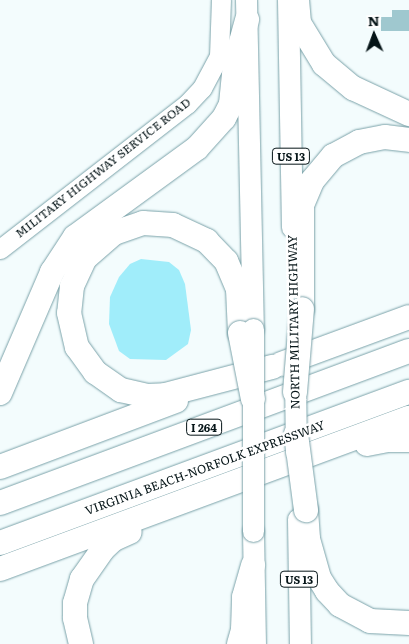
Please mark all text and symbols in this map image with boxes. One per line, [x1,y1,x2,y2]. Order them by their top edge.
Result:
north arrow [349,10,399,60]
text: N [367,10,380,30]
street label: MILITARY HIGHWAY SERVICE ROAD [13,95,193,241]
road number: US 13 [271,148,311,164]
street label: NORTH MILITARY HIGHWAY [285,235,303,409]
street label: VIRGINIA BEACH-NORFOLK EXPRESSWAY [83,418,327,518]
road number: I 264 [185,418,223,436]
road number: US 13 [279,570,319,588]

